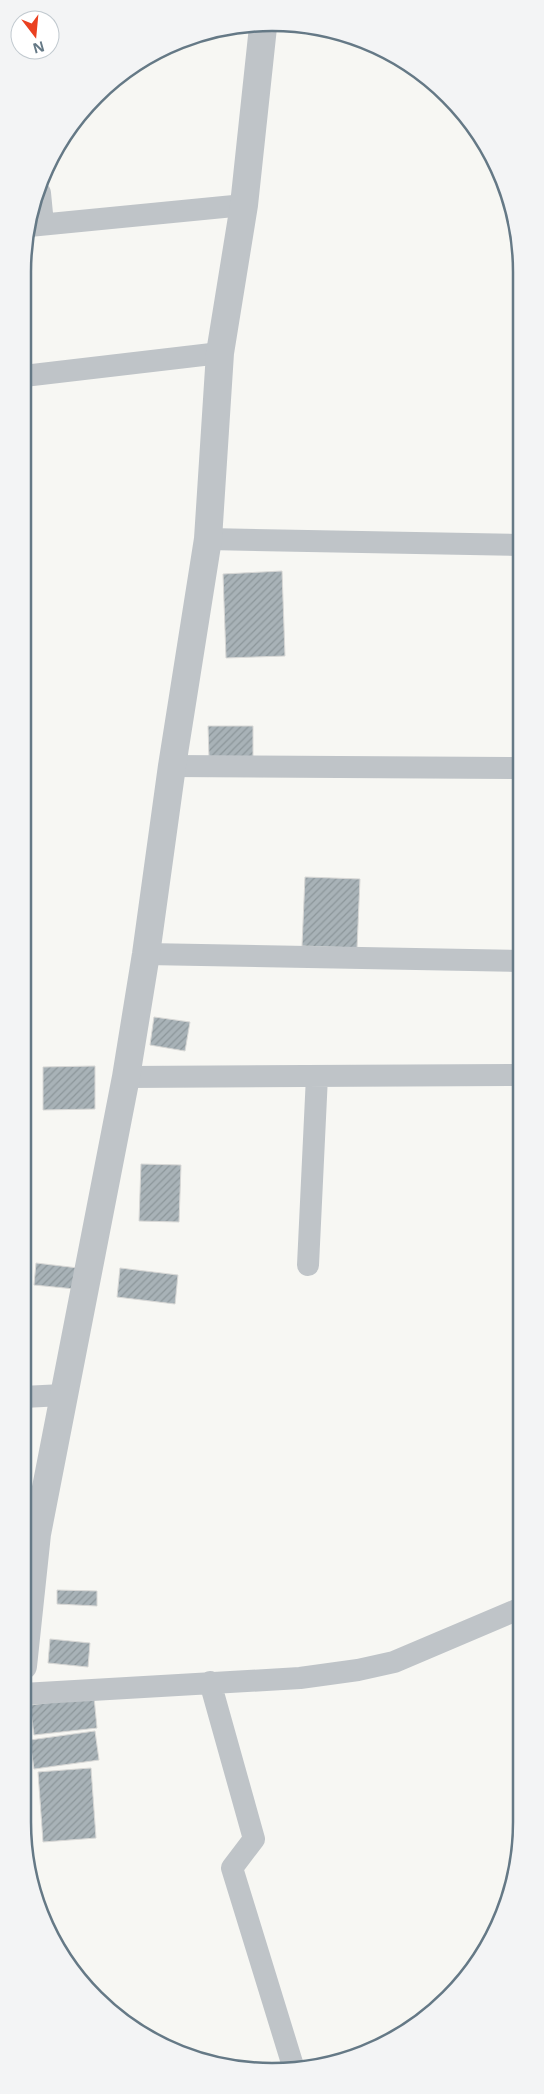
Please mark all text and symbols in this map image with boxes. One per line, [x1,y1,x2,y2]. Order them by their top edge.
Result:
north arrow [10,10,60,60]
text: N [31,37,47,59]

